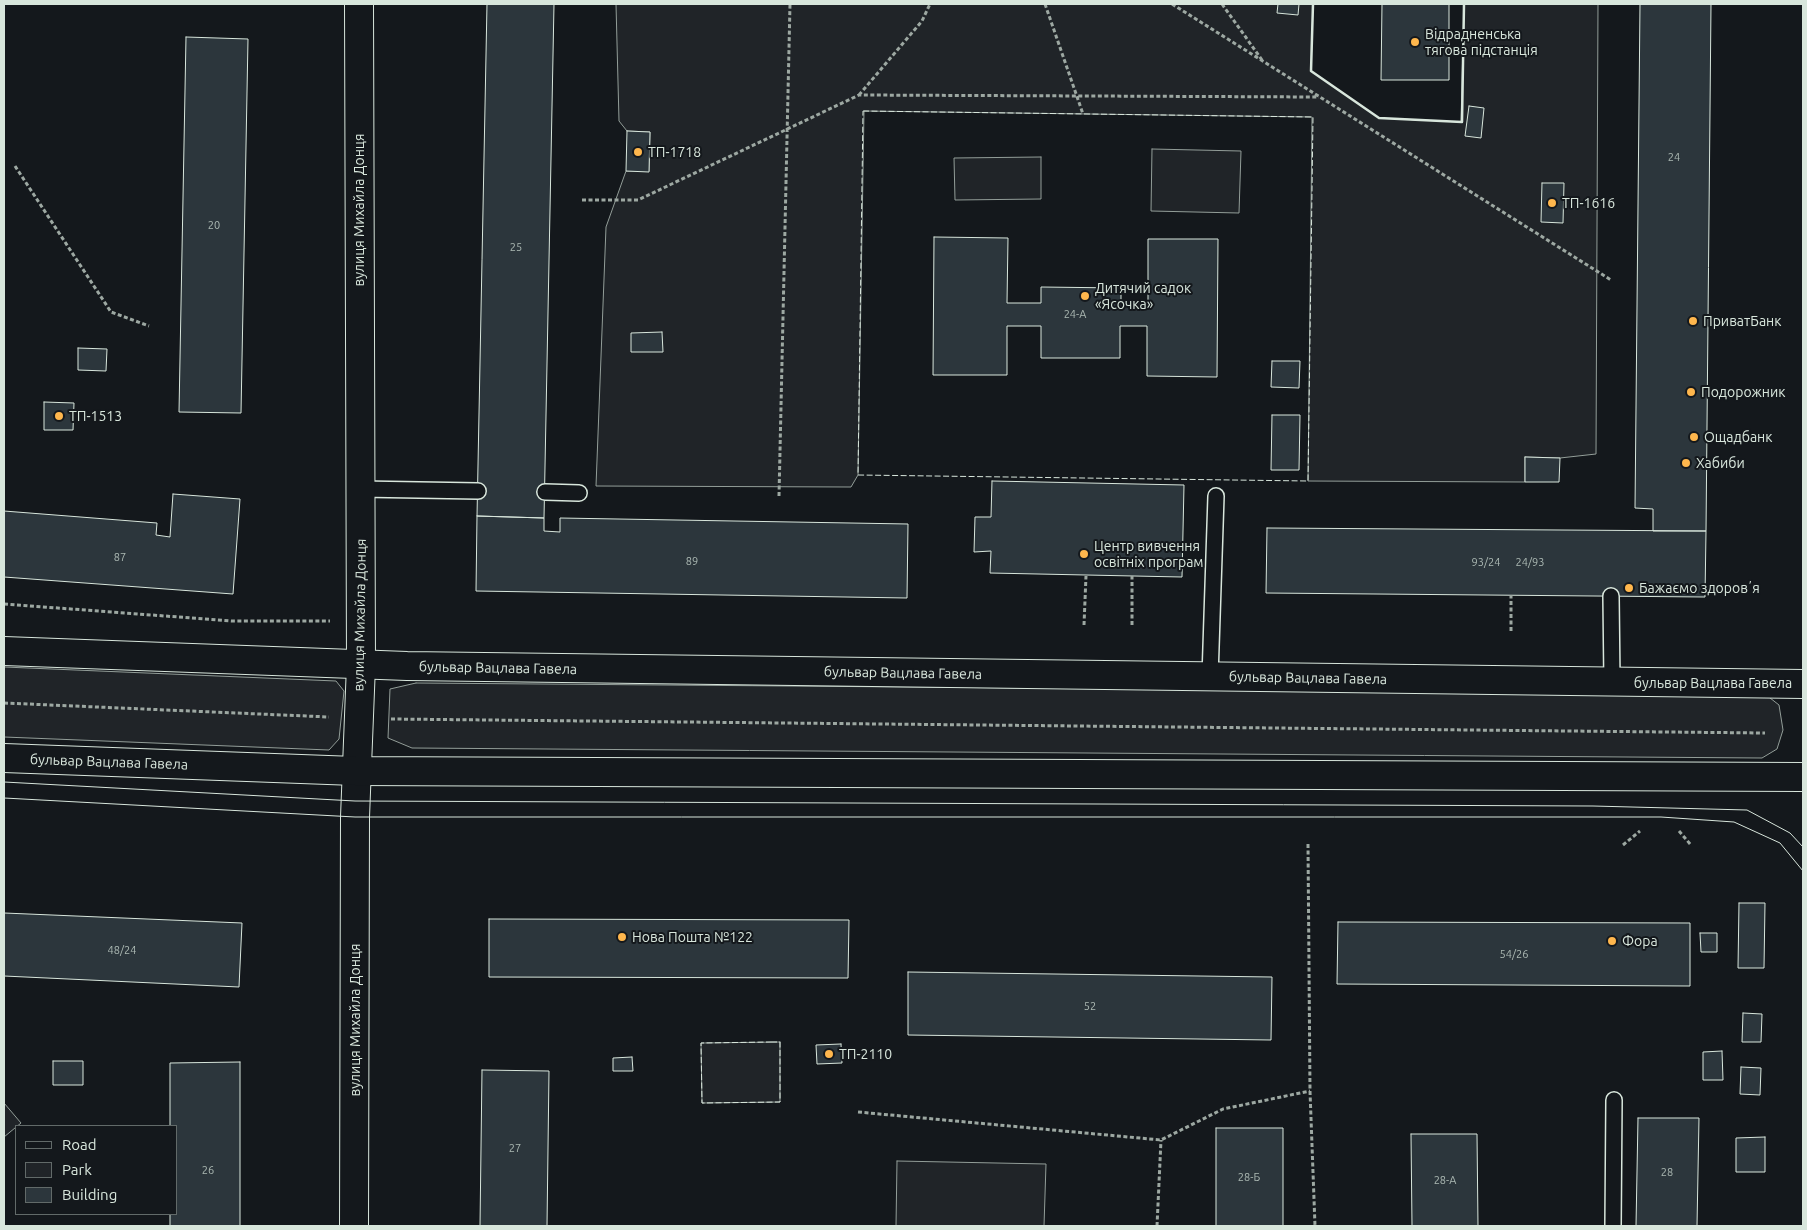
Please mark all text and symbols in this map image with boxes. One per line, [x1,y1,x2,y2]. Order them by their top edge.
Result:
place label: Відрадненська тягова підстанція [1425,26,1538,58]
marker: Відрадненська тягова підстанція [1409,36,1421,48]
street label: вулиця Михайла Донця [351,134,367,286]
place label: ТП-1718 [648,144,701,160]
marker: ТП-1718 [632,146,644,158]
house number: 24 [1668,150,1680,164]
place label: ТП-1616 [1562,195,1615,211]
marker: ТП-1616 [1546,197,1558,209]
house number: 20 [208,218,220,232]
house number: 25 [510,240,522,254]
place label: Дитячий садок «Ясочка» [1095,280,1191,312]
marker: Дитячий садок «Ясочка» [1079,290,1091,302]
house number: 24-А [1064,307,1086,321]
place label: ПриватБанк [1703,313,1781,329]
marker: ПриватБанк [1687,315,1699,327]
place label: Подорожник [1701,384,1786,400]
marker: Подорожник [1685,386,1697,398]
place label: ТП-1513 [69,408,122,424]
marker: ТП-1513 [53,410,65,422]
place label: Ощадбанк [1704,429,1773,445]
marker: Ощадбанк [1688,431,1700,443]
place label: Хабиби [1696,455,1745,471]
marker: Хабиби [1680,457,1692,469]
street label: вулиця Михайла Донця [350,538,370,692]
place label: Центр вивчення освітніх програм [1094,538,1204,570]
marker: Центр вивчення освітніх програм [1078,548,1090,560]
house number: 87 [114,550,126,564]
house number: 89 [686,554,698,568]
house number: 93/24 [1472,555,1500,569]
house number: 24/93 [1516,555,1544,569]
place label: Бажаємо здоровʼя [1639,580,1760,596]
marker: Бажаємо здоровʼя [1623,582,1635,594]
street label: бульвар Вацлава Гавела [419,658,577,678]
street label: бульвар Вацлава Гавела [824,663,982,683]
street label: бульвар Вацлава Гавела [1229,668,1387,688]
street label: бульвар Вацлава Гавела [1634,675,1792,691]
street label: бульвар Вацлава Гавела [30,751,188,773]
place label: Нова Пошта №122 [632,929,753,945]
marker: Нова Пошта №122 [616,931,628,943]
place label: Фора [1622,933,1658,949]
marker: Фора [1606,935,1618,947]
house number: 48/24 [108,943,136,957]
street label: вулиця Михайла Донця [347,944,363,1096]
house number: 54/26 [1500,947,1528,961]
house number: 52 [1084,999,1096,1013]
place label: ТП-2110 [839,1046,892,1062]
marker: ТП-2110 [823,1048,835,1060]
legend [15,1125,178,1215]
text: Road [62,1136,97,1153]
house number: 27 [509,1141,521,1155]
text: Park [62,1161,92,1178]
house number: 26 [202,1163,214,1177]
house number: 28 [1661,1165,1673,1179]
house number: 28-Б [1238,1170,1260,1184]
house number: 28-А [1434,1173,1456,1187]
text: Building [62,1186,117,1203]

